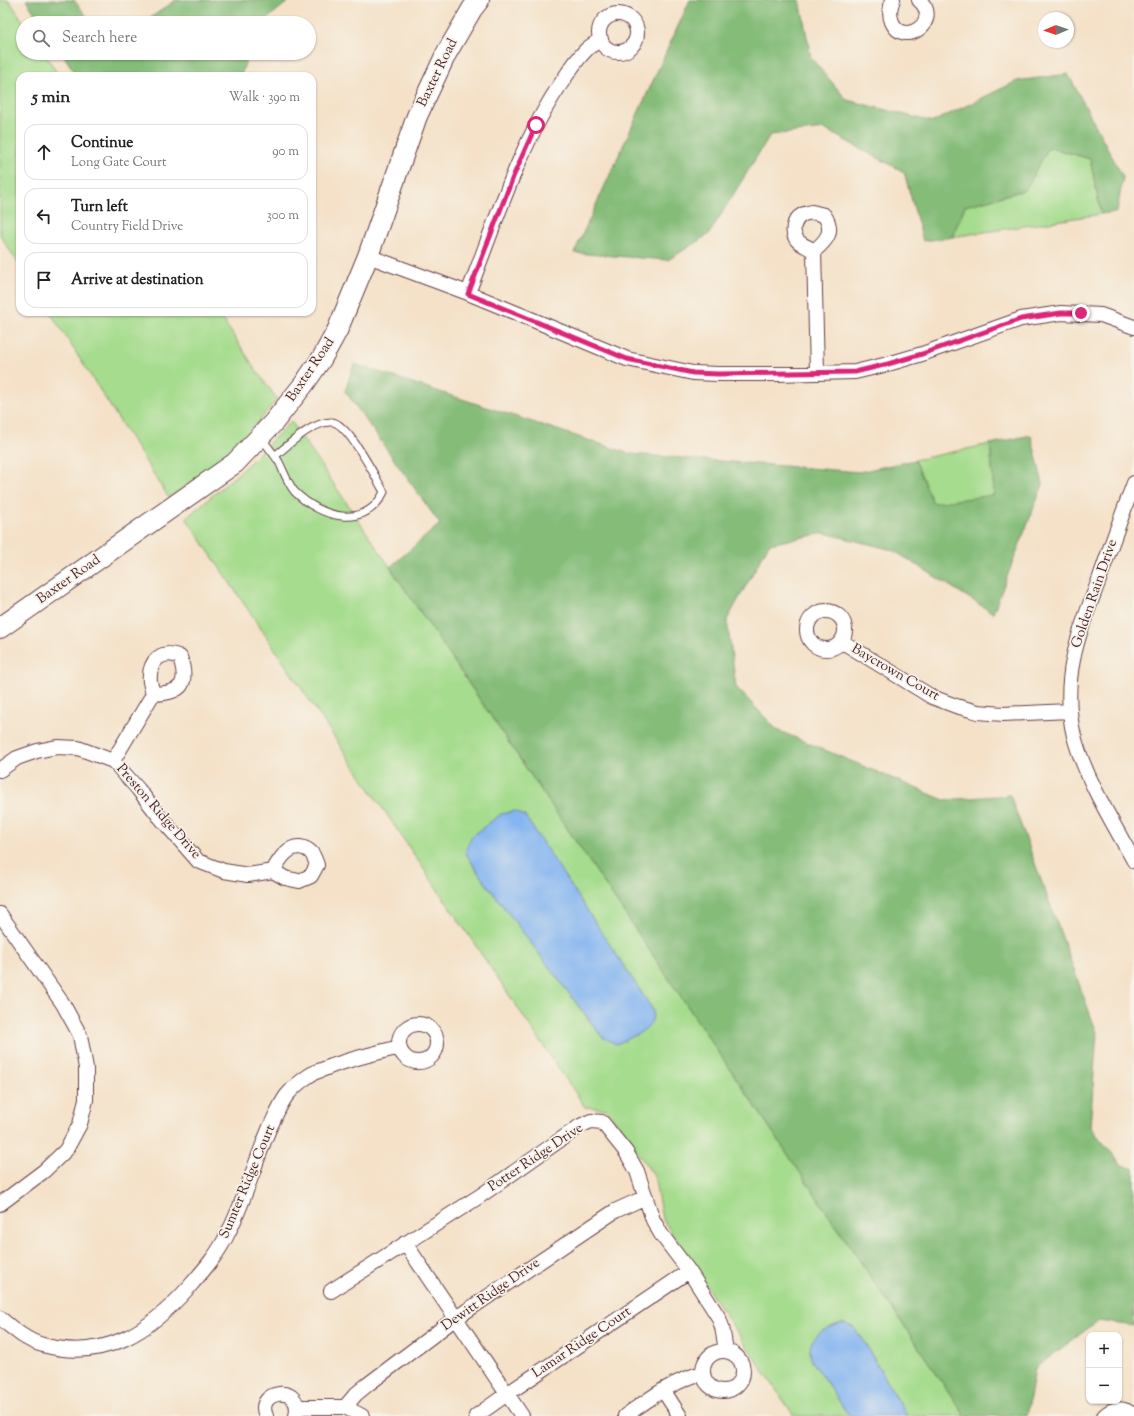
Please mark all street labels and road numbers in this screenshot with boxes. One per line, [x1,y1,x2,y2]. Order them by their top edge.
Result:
street label: Baxter Road [413,35,463,111]
street label: Baxter Road [282,334,340,406]
street label: Golden Rain Drive [1067,537,1123,651]
street label: Baxter Road [33,551,105,609]
street label: Baycrown Court [847,640,943,707]
street label: Preston Ridge Drive [111,760,205,864]
street label: Potter Ridge Drive [484,1119,588,1197]
street label: Sumter Ridge Court [215,1122,281,1242]
street label: Dewitt Ridge Drive [438,1254,544,1336]
street label: Lamar Ridge Court [528,1302,636,1384]

